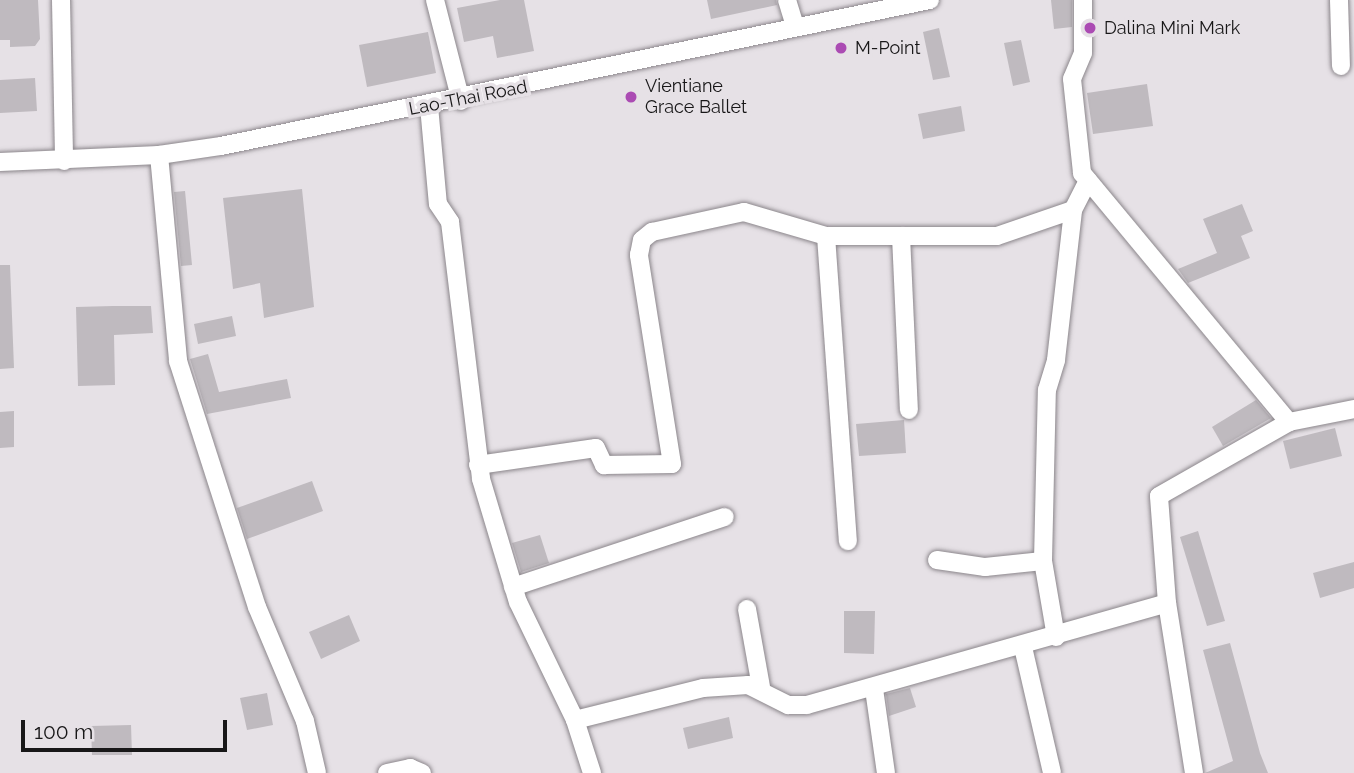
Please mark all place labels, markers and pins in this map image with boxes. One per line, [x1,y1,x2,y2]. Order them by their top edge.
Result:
place label: Dalina Mini Mark [1104,17,1240,39]
marker: Dalina Mini Mark [1082,20,1098,36]
place label: M-Point [855,37,920,59]
marker: M-Point [833,40,849,56]
place label: Vientiane Grace Ballet [645,76,747,119]
marker: Vientiane Grace Ballet [623,89,639,105]

